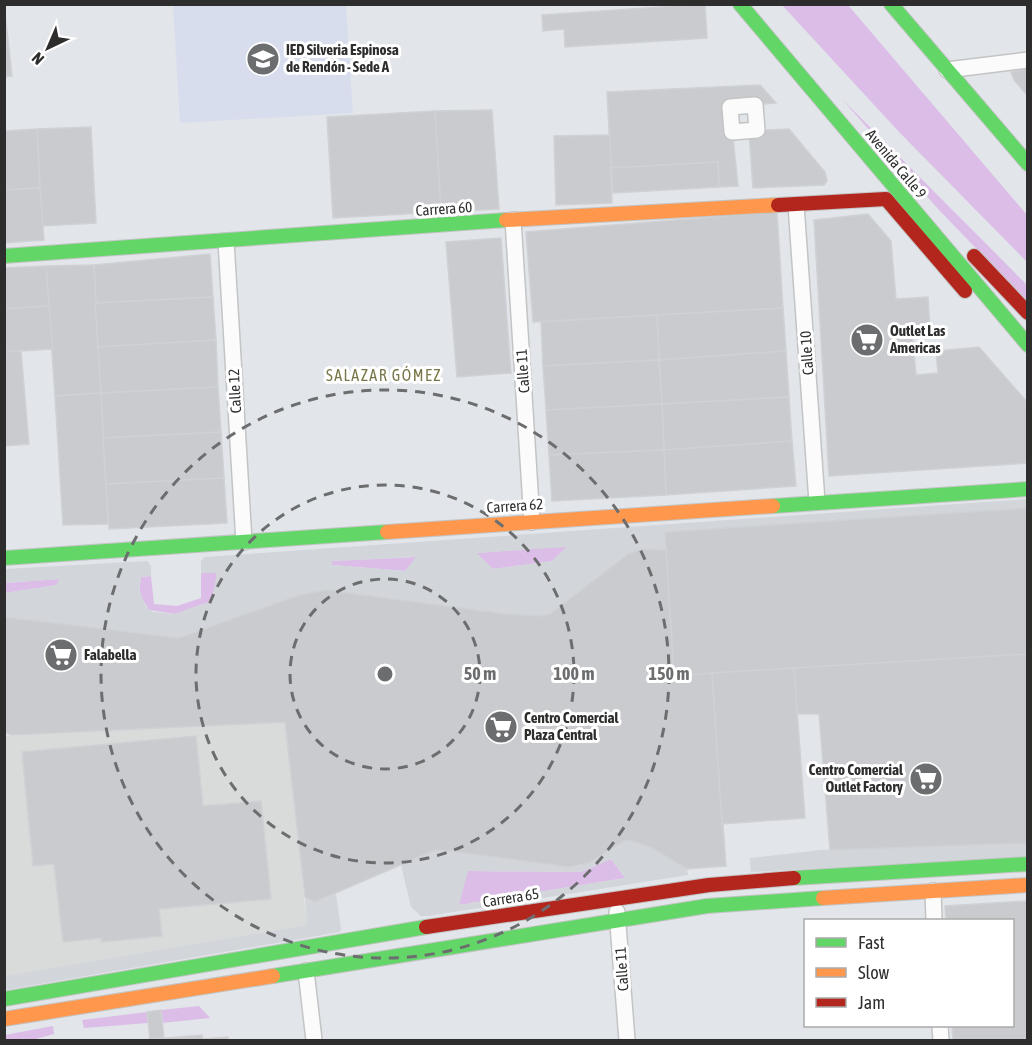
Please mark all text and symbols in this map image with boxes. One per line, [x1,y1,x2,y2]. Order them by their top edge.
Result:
north arrow [18,18,78,78]
school or university icon: IED Silveria Espinosa de Rendón - Sede A [245,41,281,77]
place label: IED Silveria Espinosa de Rendón - Sede A [286,41,399,75]
text: N [28,49,47,69]
street label: Avenida Calle 9 [863,126,930,202]
street label: Carrera 60 [415,198,473,219]
supermarket icon: Outlet Las Americas [849,322,885,358]
place label: Outlet Las Americas [889,322,946,356]
street label: Calle 10 [796,330,817,376]
street label: Calle 11 [512,348,533,394]
district label: SALAZAR GÓMEZ [326,366,442,384]
street label: Calle 12 [225,368,244,414]
street label: Carrera 62 [486,495,544,516]
supermarket icon: Falabella [43,637,79,673]
place label: Falabella [84,646,137,663]
text: 50 m [464,663,496,684]
text: 100 m [554,663,594,684]
text: 150 m [649,663,689,684]
centre of rings [375,664,395,684]
supermarket icon: Centro Comercial Plaza Central [483,709,519,745]
place label: Centro Comercial Plaza Central [524,709,619,743]
place label: Centro Comercial Outlet Factory [809,761,904,795]
supermarket icon: Centro Comercial Outlet Factory [908,761,944,797]
street label: Carrera 65 [482,885,540,910]
legend [804,919,1014,1027]
text: Fast [858,932,885,953]
street label: Calle 11 [611,946,632,992]
text: Slow [858,962,889,983]
text: Jam [858,992,885,1013]

